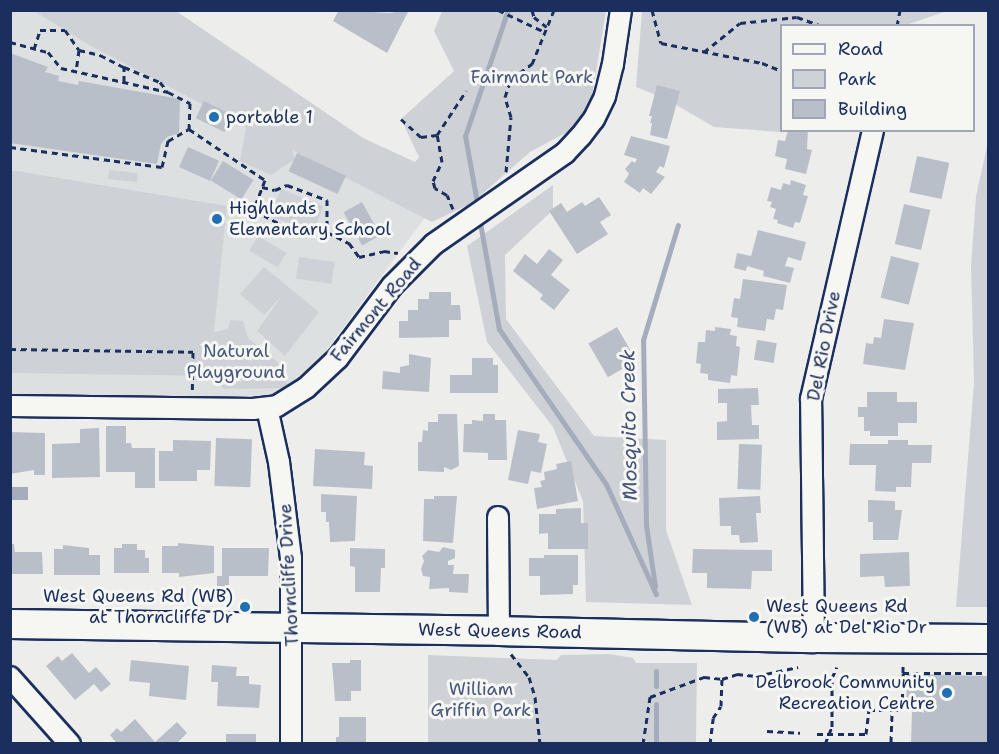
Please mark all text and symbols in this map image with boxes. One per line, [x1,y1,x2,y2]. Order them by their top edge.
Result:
legend [780,24,975,132]
text: Road [838,37,883,61]
park label: Fairmont Park [471,66,593,88]
text: Park [838,67,877,91]
text: Building [838,97,907,121]
place label: portable 1 [226,106,313,128]
marker: portable 1 [207,110,221,124]
place label: Highlands Elementary School [229,198,391,240]
marker: Highlands Elementary School [210,212,224,226]
street label: Fairmont Road [326,254,426,366]
street label: Del Rio Drive [803,289,845,403]
park label: Natural Playground [187,341,285,384]
water label: Mosquito Creek [616,349,642,501]
street label: Thorncliffe Drive [274,503,304,647]
place label: West Queens Rd (WB) at Thorncliffe Dr [43,586,233,628]
place label: West Queens Rd (WB) at Del Rio Dr [766,596,927,638]
marker: West Queens Rd (WB) at Thorncliffe Dr [238,600,252,614]
marker: West Queens Rd (WB) at Del Rio Dr [747,610,761,624]
street label: West Queens Road [418,619,582,643]
place label: Delbrook Community Recreation Centre [755,672,935,714]
park label: William Griffin Park [431,679,531,722]
marker: Delbrook Community Recreation Centre [940,686,954,700]

